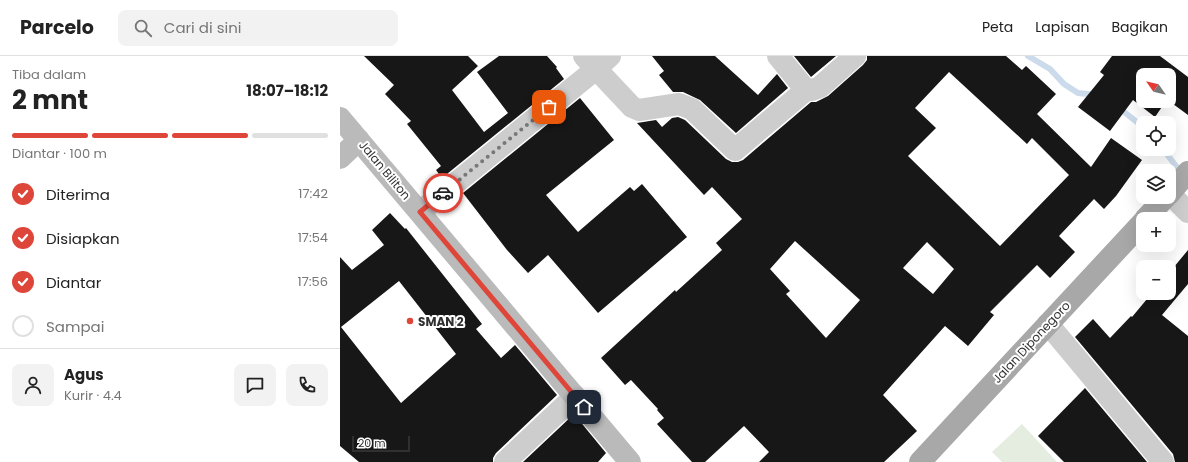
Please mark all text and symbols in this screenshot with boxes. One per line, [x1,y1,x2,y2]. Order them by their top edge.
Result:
search box [118,10,398,46]
text: Parcelo [20,14,94,41]
icon: search [132,17,154,39]
text: Cari di sini [164,17,241,38]
text: Peta [982,17,1013,37]
text: Lapisan [1035,17,1089,37]
text: Bagikan [1111,17,1168,37]
text: Tiba dalam [12,65,86,84]
north arrow [1136,68,1176,108]
map controls [1136,68,1176,300]
text: 18:07–18:12 [246,80,328,101]
text: 2 mnt [12,82,88,118]
pin [532,90,566,124]
icon: bag [538,96,560,118]
button: locate [1136,116,1176,156]
street label: Jalan Biliton [355,137,415,203]
text: Diantar · 100 m [12,144,107,163]
button: layers [1136,164,1176,204]
courier [423,173,463,213]
icon: car [432,182,454,204]
icon: check [12,183,34,205]
text: Diterima [46,184,110,205]
text: 17:42 [298,184,328,203]
button: + [1136,212,1176,252]
icon: check [12,227,34,249]
text: Disiapkan [46,228,120,249]
text: 17:54 [298,228,328,247]
button: − [1136,260,1176,300]
icon: check [12,271,34,293]
text: Diantar [46,272,101,293]
text: 17:56 [298,272,328,291]
street label: Jalan Diponegoro [988,297,1074,387]
place label: SMAN 2 [418,313,464,330]
text: Sampai [46,316,104,337]
marker: SMAN 2 [405,316,415,326]
button: person [12,364,54,406]
text: Agus [64,364,104,385]
button: chat [234,364,276,406]
button: phone [286,364,328,406]
text: Kurir · 4.4 [64,386,122,405]
pin [567,390,601,424]
icon: home [573,396,595,418]
scale bar [352,434,410,453]
text: 20 m [358,435,386,451]

